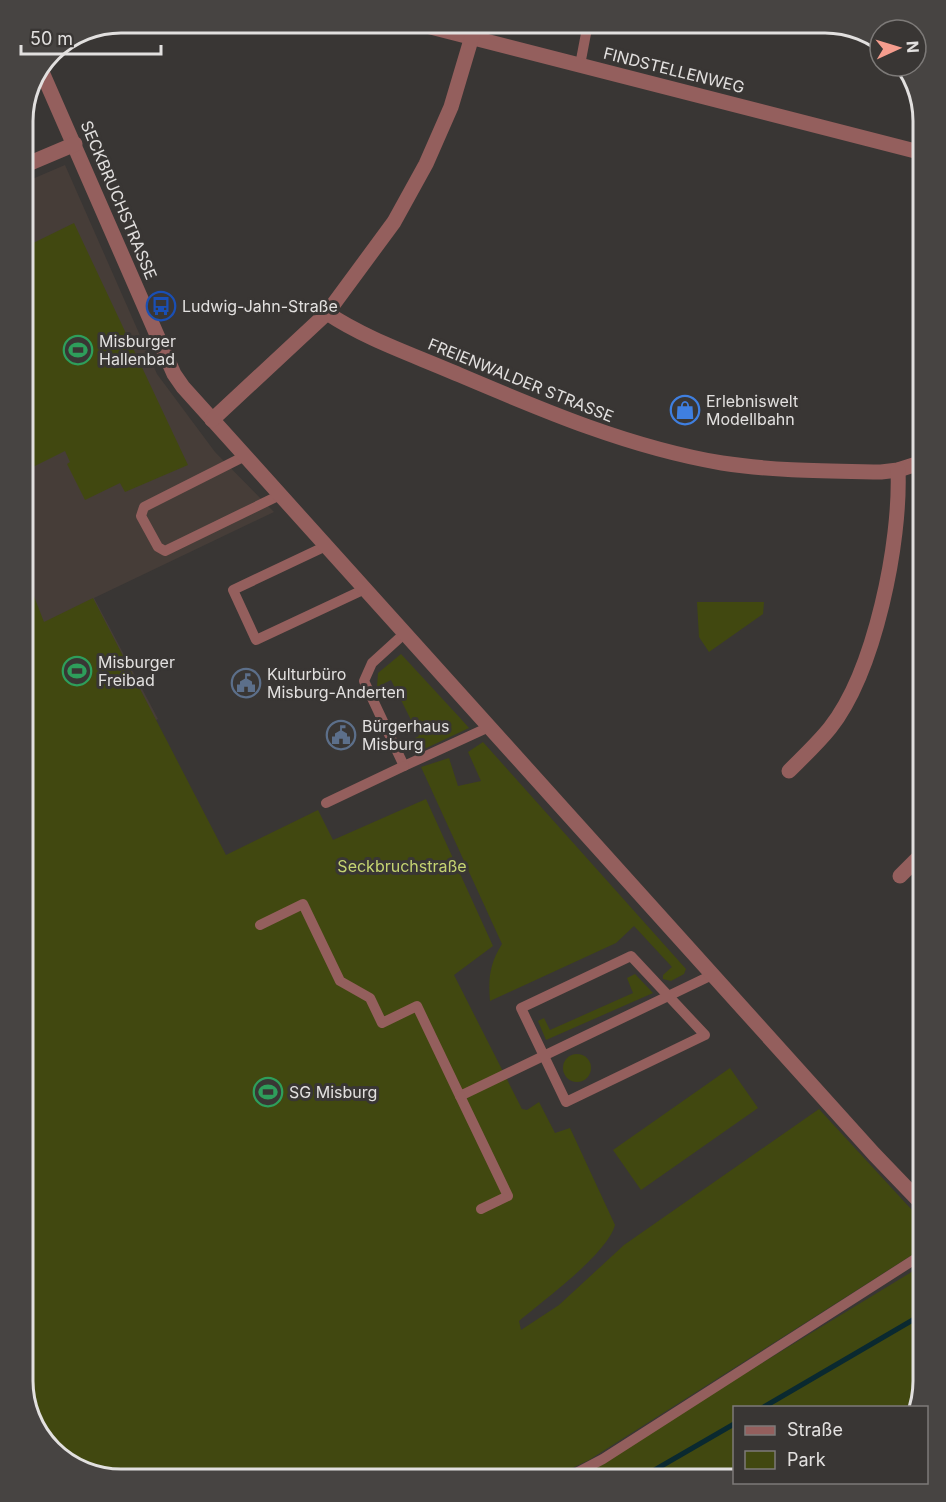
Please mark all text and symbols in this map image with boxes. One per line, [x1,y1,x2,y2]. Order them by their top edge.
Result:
scale bar [21,18,160,56]
north arrow [868,18,928,78]
text: 50 m [30,28,73,49]
text: N [903,40,923,54]
street label: FINDSTELLENWEG [601,43,747,97]
street label: SECKBRUCHSTRASSE [76,118,162,282]
bus stop icon: Ludwig-Jahn-Straße [145,290,177,322]
place label: Ludwig-Jahn-Straße [182,296,338,316]
place label: Misburger Hallenbad [99,331,176,369]
sports icon: Misburger Hallenbad [62,334,94,366]
street label: FREIENWALDER STRASSE [425,334,617,426]
place label: Erlebniswelt Modellbahn [706,391,798,429]
shop icon: Erlebniswelt Modellbahn [669,394,701,426]
place label: Misburger Freibad [98,652,175,690]
sports icon: Misburger Freibad [61,655,93,687]
place label: Kulturbüro Misburg-Anderten [267,664,405,702]
public building icon: Kulturbüro Misburg-Anderten [230,667,262,699]
place label: Bürgerhaus Misburg [362,716,449,754]
public building icon: Bürgerhaus Misburg [325,719,357,751]
park label: Seckbruchstraße [337,856,467,876]
sports icon: SG Misburg [252,1076,284,1108]
place label: SG Misburg [289,1082,377,1102]
legend [733,1406,928,1484]
text: Straße [787,1419,843,1440]
text: Park [787,1449,826,1470]

